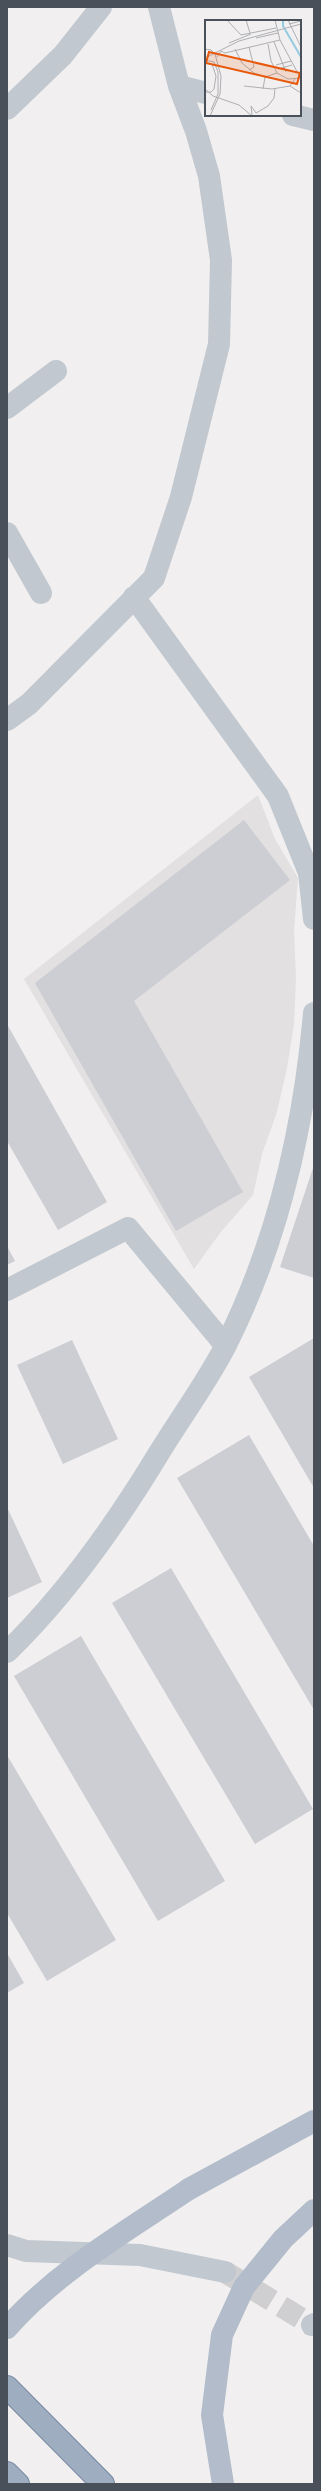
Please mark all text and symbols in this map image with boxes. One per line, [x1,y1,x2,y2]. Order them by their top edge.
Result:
inset map [205,20,301,116]

